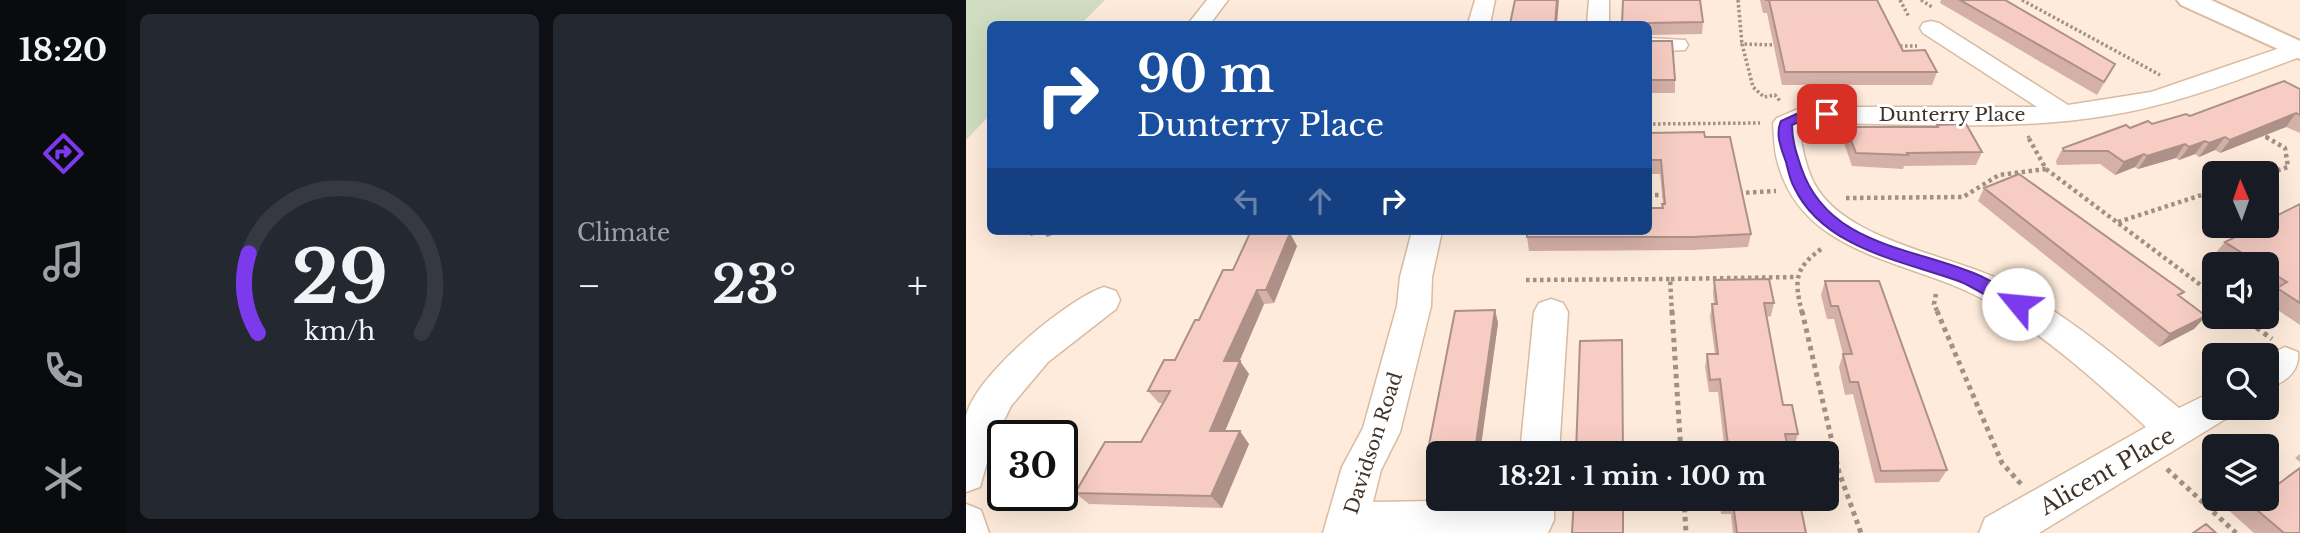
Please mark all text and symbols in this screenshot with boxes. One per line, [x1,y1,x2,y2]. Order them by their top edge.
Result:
text: 18:20 [19,30,107,70]
text: 90 m [1137,44,1274,105]
icon: right [1022,49,1113,140]
pin [1797,84,1857,144]
icon: arrive [1808,95,1846,133]
street label: Dunterry Place [1879,103,2025,126]
text: Dunterry Place [1137,105,1384,145]
icon: directions [39,129,88,178]
north arrow [2202,161,2278,238]
map controls [2202,161,2279,511]
icon: left [1228,182,1266,220]
icon: ahead [1301,182,1339,220]
icon: right [1374,182,1412,220]
text: Climate [577,219,670,247]
text: 29 [291,232,388,323]
icon: music [39,237,88,286]
button: sound [2202,252,2279,329]
text: 23° [712,253,796,317]
text: − [577,262,601,309]
text: + [907,262,928,309]
position arrow [1981,267,2055,341]
text: km/h [304,315,375,346]
button: search [2202,343,2279,420]
icon: phone [39,346,88,395]
street label: Davidson Road [1340,369,1407,517]
speed limit sign: 30 [987,420,1078,511]
street label: Alicent Place [2034,421,2179,521]
button: layers [2202,434,2279,511]
icon: climate [39,454,88,503]
text: 18:21 · 1 min · 100 m [1499,460,1766,492]

